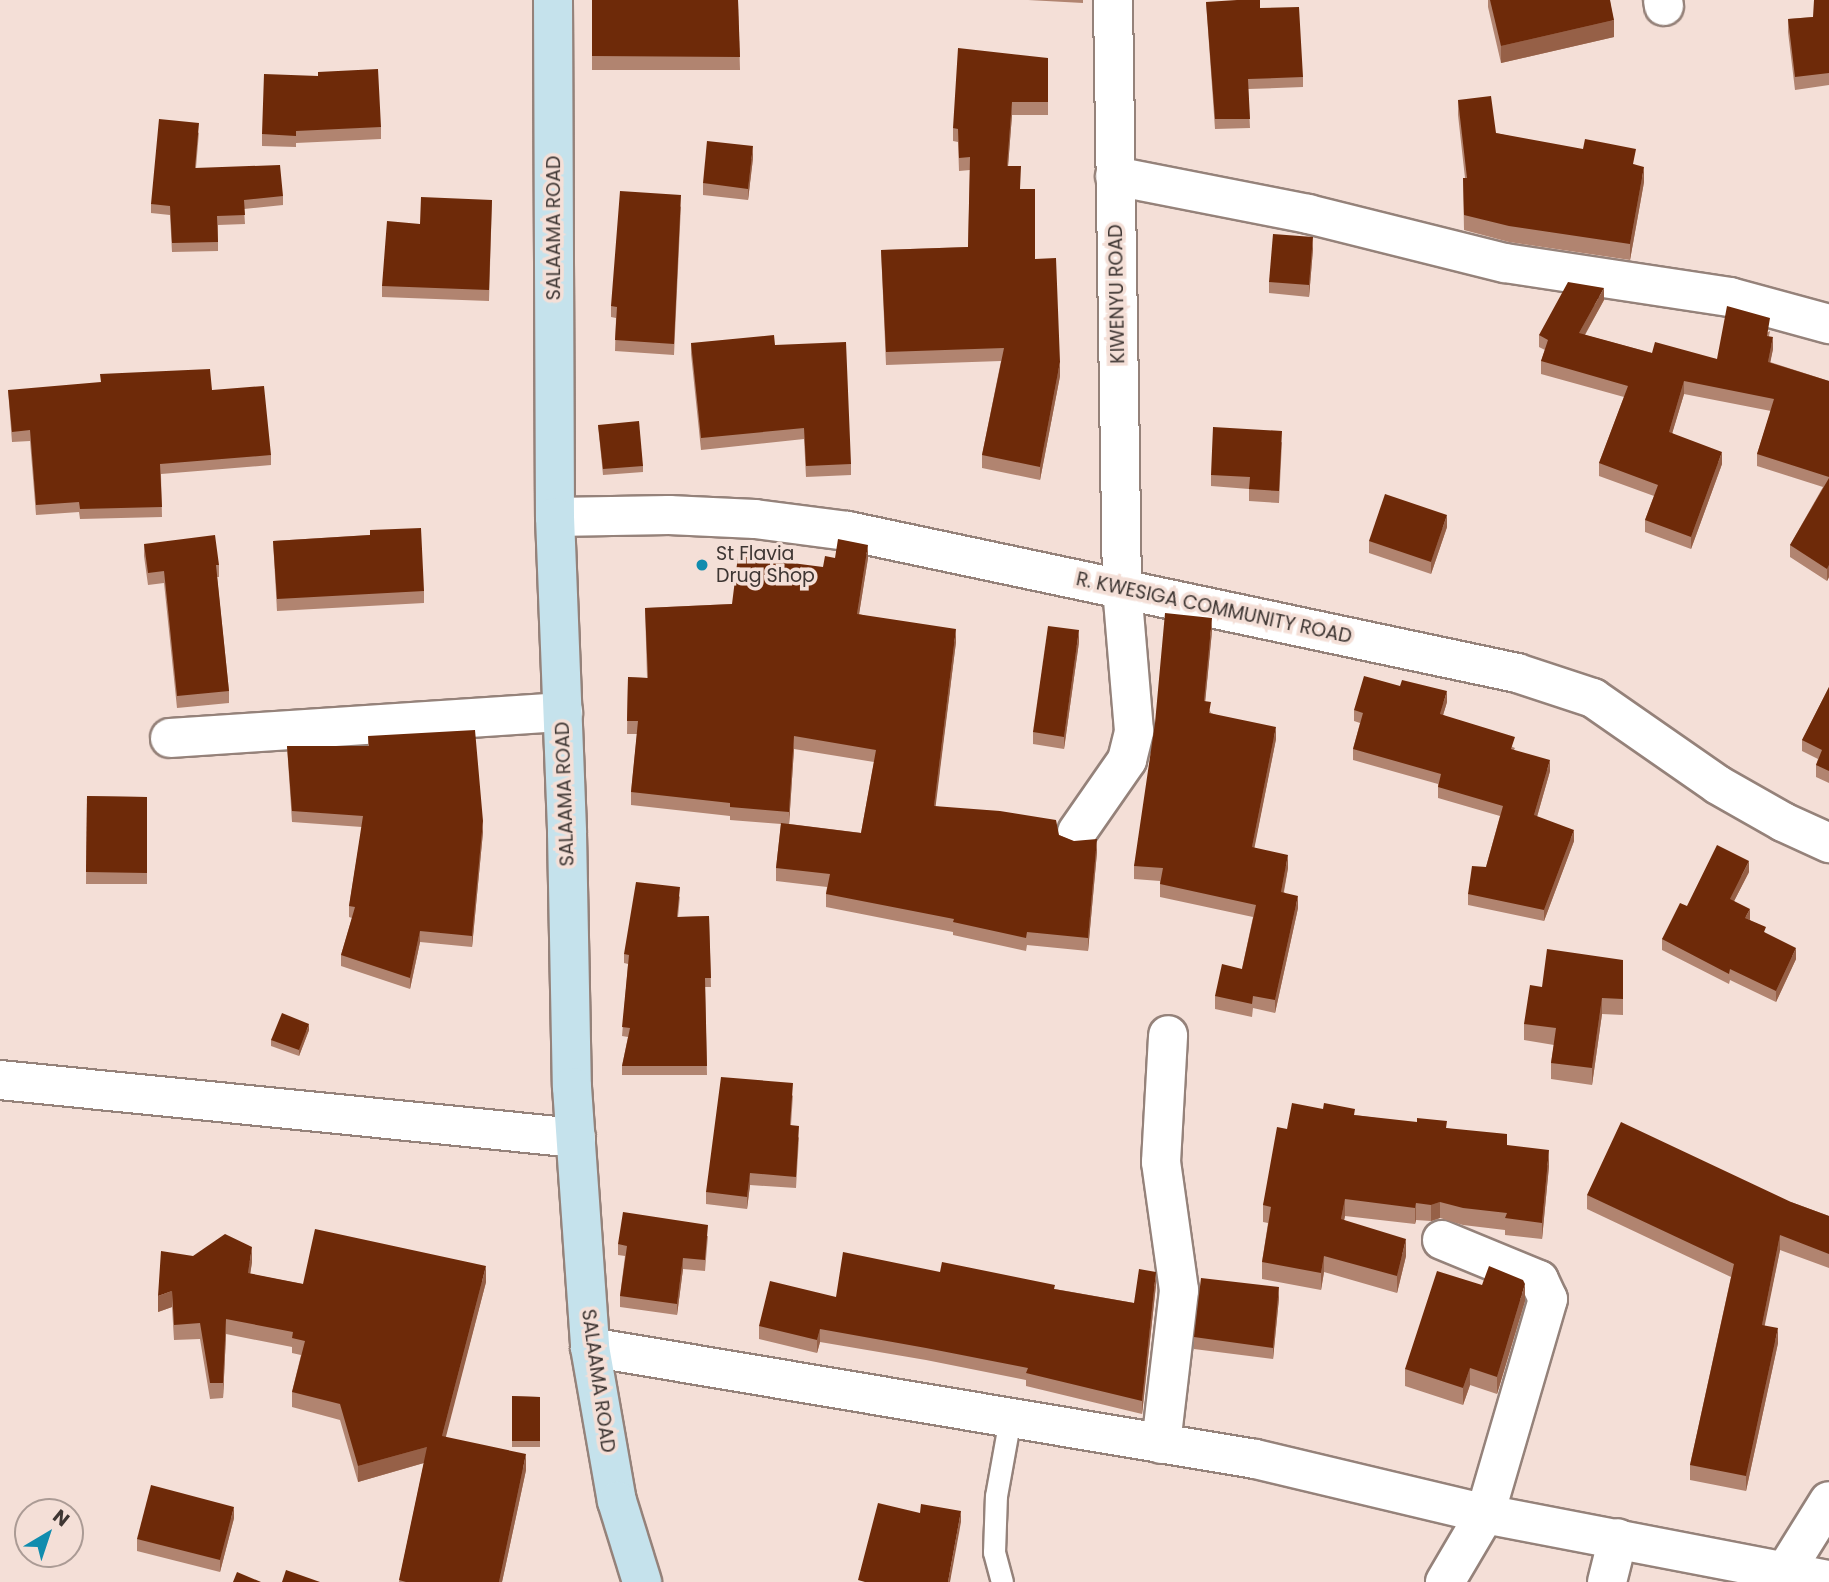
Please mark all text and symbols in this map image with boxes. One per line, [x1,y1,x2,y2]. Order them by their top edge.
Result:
street label: SALAAMA ROAD [543,156,565,300]
street label: KIWENYU ROAD [1104,224,1130,364]
place label: St Flavia Drug Shop [716,543,815,587]
marker: St Flavia Drug Shop [694,557,710,573]
street label: R. KWESIGA COMMUNITY ROAD [1074,568,1354,648]
street label: SALAAMA ROAD [551,721,579,867]
street label: SALAAMA ROAD [577,1308,619,1454]
north arrow [14,1498,84,1568]
text: N [47,1503,75,1533]

